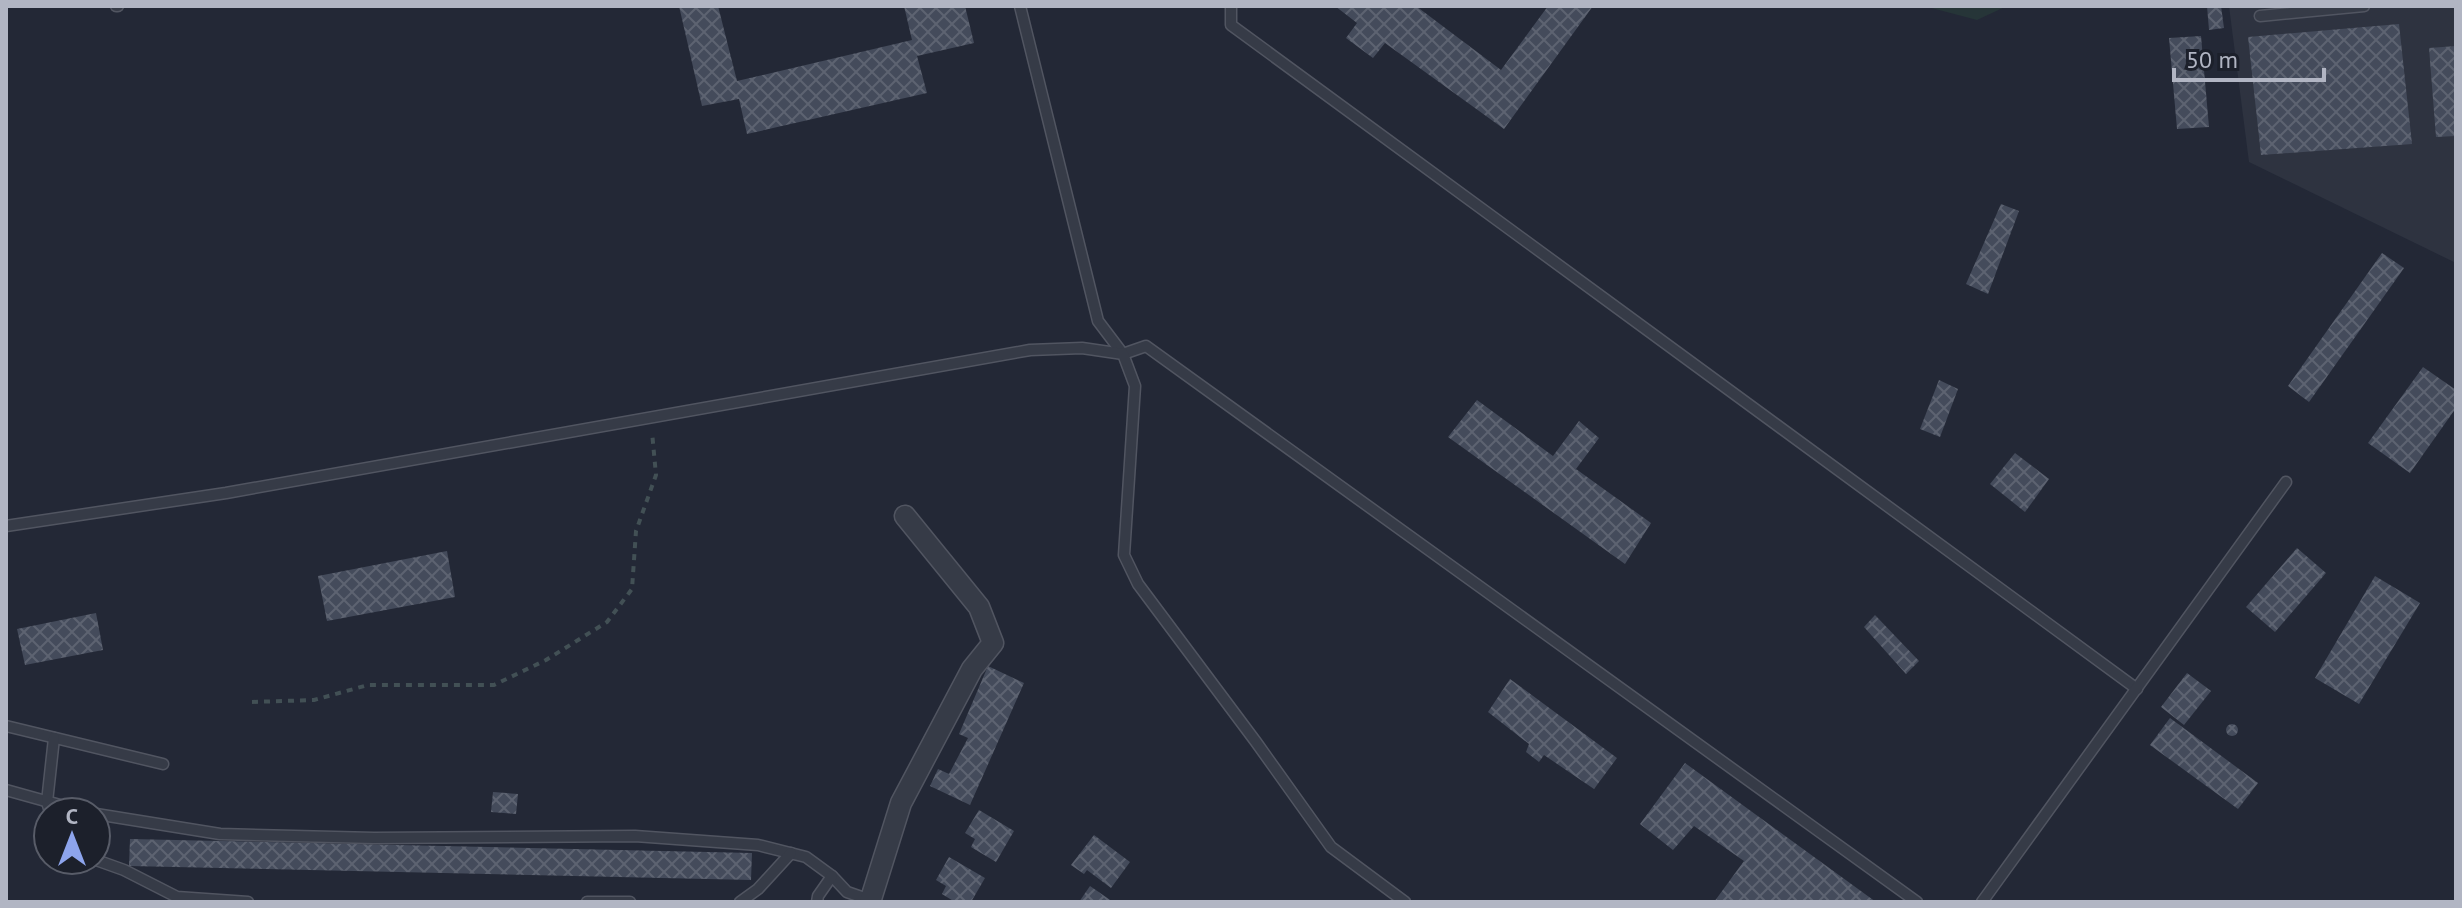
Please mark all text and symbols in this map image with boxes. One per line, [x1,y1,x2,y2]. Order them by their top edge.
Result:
scale bar [2174,32,2324,82]
text: 50 m [2186,44,2238,75]
north arrow [32,796,112,876]
text: С [66,802,78,830]

